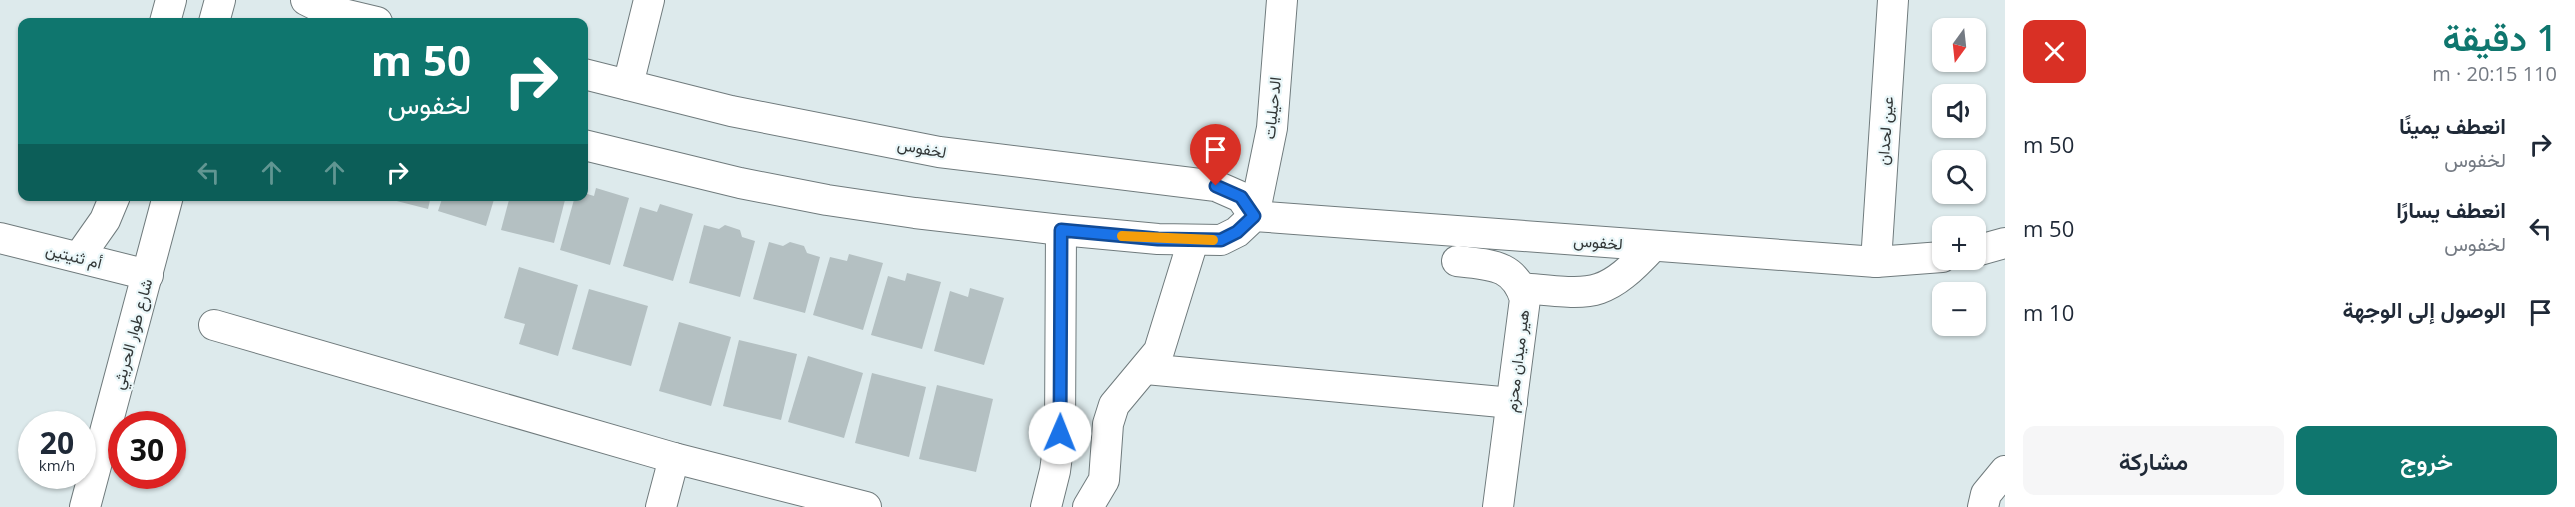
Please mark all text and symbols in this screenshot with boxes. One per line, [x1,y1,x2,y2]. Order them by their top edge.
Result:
text: 1 دقيقة [2443,13,2557,62]
north arrow [1932,18,1986,72]
map controls [1932,18,1986,336]
button: close [2023,20,2086,83]
text: 50 m [371,31,471,88]
icon: right [492,42,570,120]
text: 110 m · 20:15 [2432,60,2557,87]
street label: الدحيليات [1258,76,1286,140]
button: sound [1932,84,1986,138]
text: لخفوس [387,85,471,122]
street label: عين لحدان [1872,96,1898,166]
text: انعطف يمينًا [2399,110,2506,140]
pin [1190,124,1241,186]
icon: right [2524,128,2557,161]
text: 50 m [2023,129,2074,159]
street label: لخفوس [896,133,948,163]
icon: arrive [1199,133,1232,166]
text: لخفوس [2444,146,2506,173]
button: search [1932,150,1986,204]
icon: left [192,156,225,189]
icon: ahead [255,156,288,189]
icon: ahead [318,156,351,189]
icon: right [381,156,414,189]
text: انعطف يسارًا [2396,194,2506,224]
icon: left [2524,212,2557,245]
text: 50 m [2023,213,2074,243]
button: + [1932,216,1986,270]
street label: لخفوس [1573,229,1623,255]
text: لخفوس [2444,230,2506,257]
street label: أم ثنيتين [43,238,105,274]
street label: شارع طوار الحريثي [107,276,160,393]
button: − [1932,282,1986,336]
text: الوصول إلى الوجهة [2342,294,2506,324]
icon: arrive [2524,296,2557,329]
text: 10 m [2023,297,2074,327]
street label: هير ميدان محزم [1500,308,1534,414]
position arrow [1028,401,1092,465]
speed limit sign: 30 [108,411,186,489]
text: 20 [40,422,74,463]
button: مشاركة [2023,426,2284,495]
button: خروج [2296,426,2557,495]
text: km/h [39,455,75,475]

